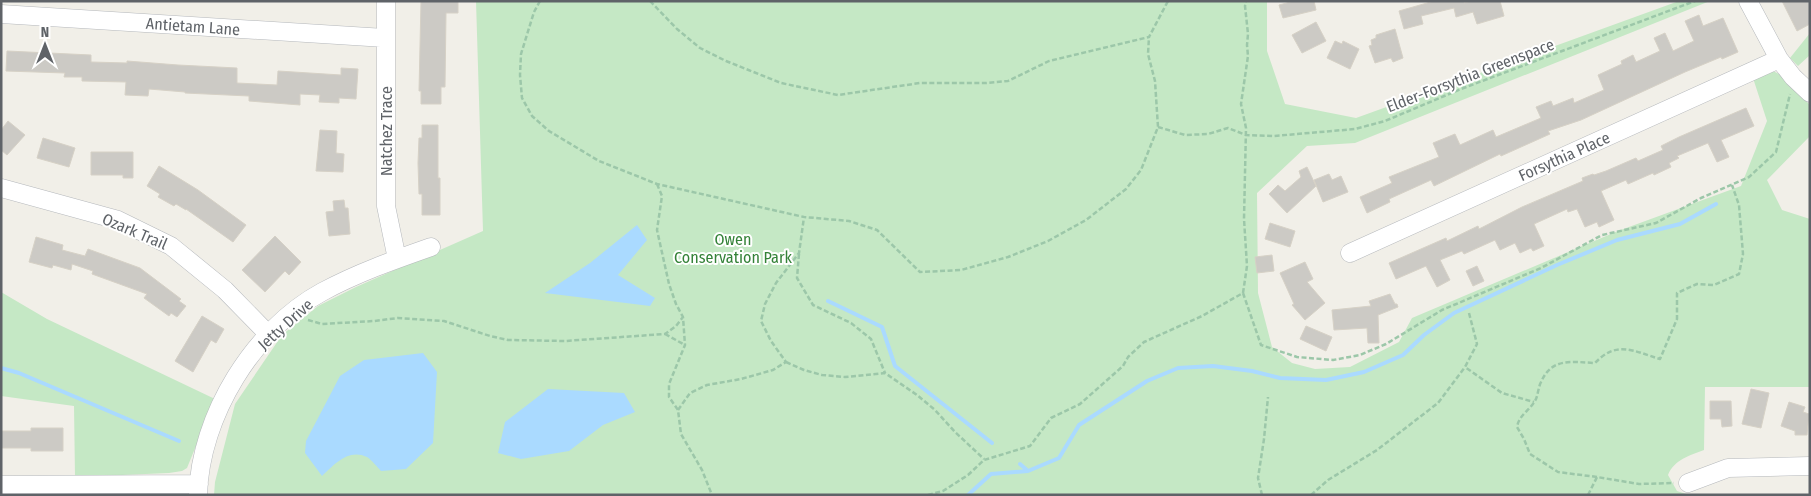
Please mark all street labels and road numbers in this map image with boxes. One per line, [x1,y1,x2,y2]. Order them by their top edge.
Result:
street label: Antietam Lane [145,14,241,39]
street label: Elder-Forsythia Greenspace [1384,35,1557,116]
street label: Natchez Trace [377,86,396,176]
street label: Forsythia Place [1516,128,1613,185]
street label: Ozark Trail [99,209,170,254]
street label: Jetty Drive [254,295,317,354]

